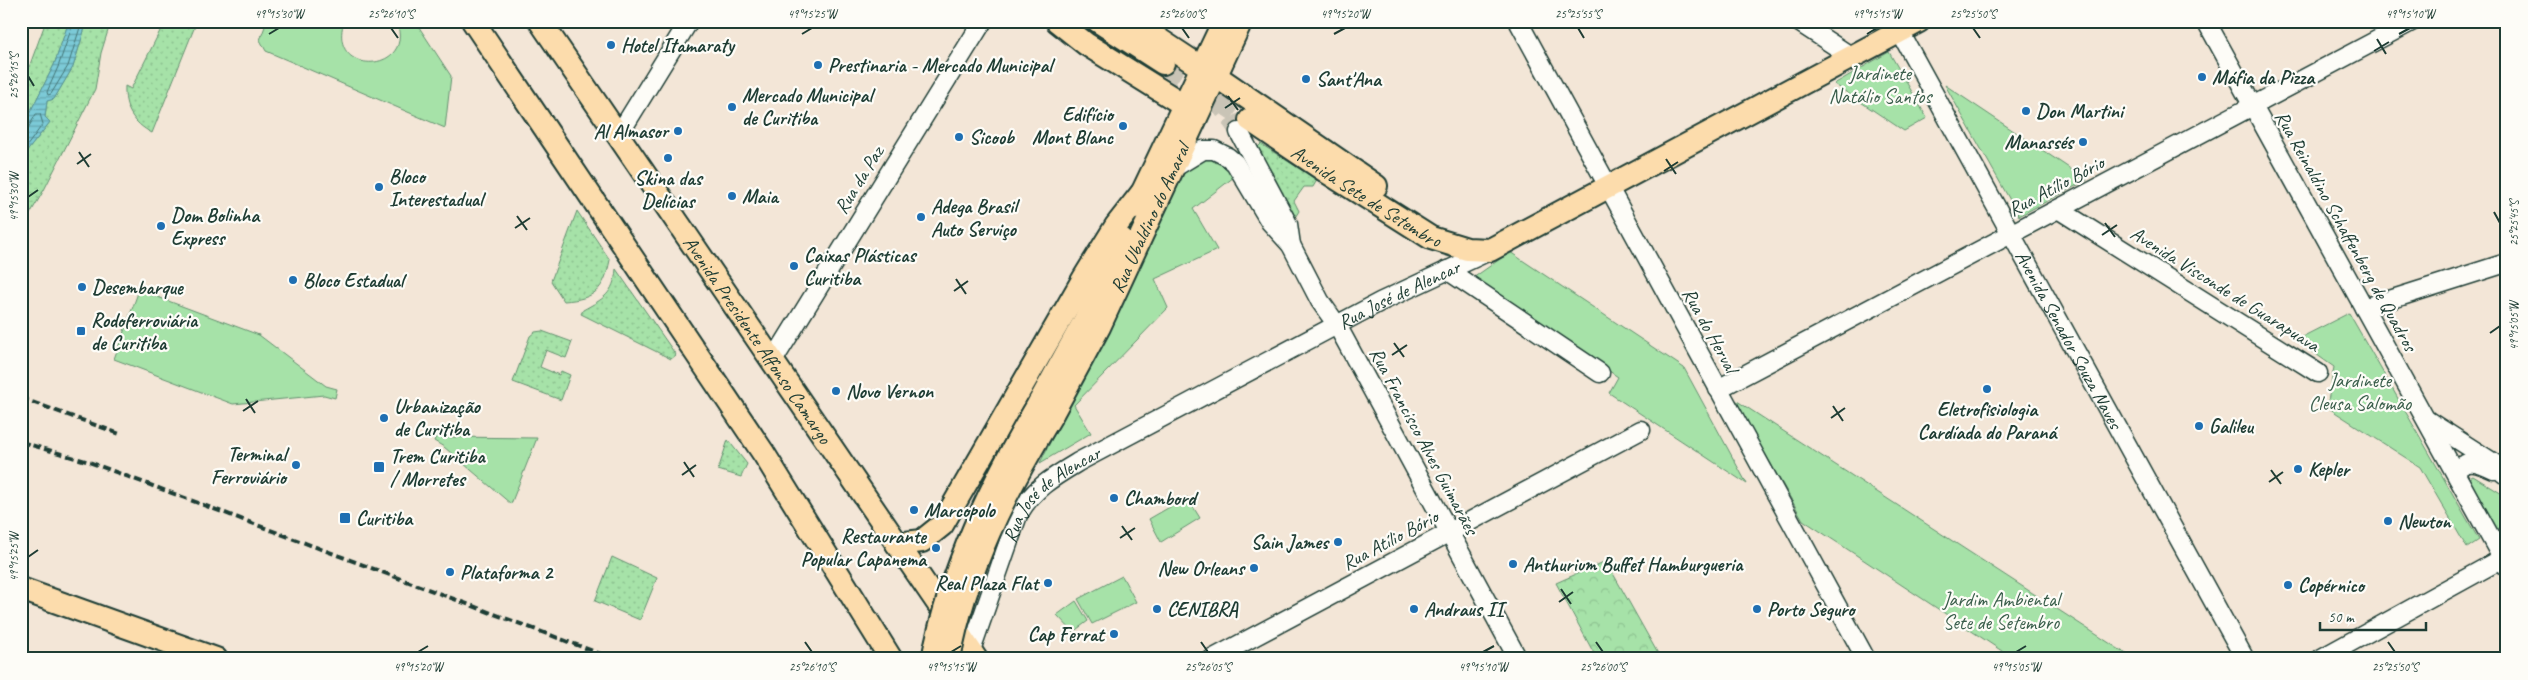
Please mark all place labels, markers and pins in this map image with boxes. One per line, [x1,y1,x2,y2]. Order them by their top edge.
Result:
place label: Hotel Itamaraty [621,33,736,58]
marker: Hotel Itamaraty [605,39,617,51]
place label: Prestinaria - Mercado Municipal [828,53,1056,78]
marker: Prestinaria - Mercado Municipal [812,59,824,71]
place label: Máfia da Pizza [2212,65,2316,90]
place label: Sant'Ana [1316,67,1383,92]
marker: Máfia da Pizza [2196,71,2208,83]
marker: Sant'Ana [1300,73,1312,85]
place label: Mercado Municipal de Curitiba [742,83,876,131]
place label: Don Martini [2036,99,2126,124]
marker: Mercado Municipal de Curitiba [726,101,738,113]
place label: Edifício Mont Blanc [1032,102,1115,150]
marker: Don Martini [2020,105,2032,117]
place label: Al Almasor [594,119,671,144]
marker: Edifício Mont Blanc [1117,120,1129,132]
marker: Al Almasor [672,125,684,137]
place label: Sicoob [969,125,1015,150]
place label: Manassés [2005,130,2075,155]
marker: Sicoob [953,131,965,143]
marker: Manassés [2077,136,2089,148]
marker: Skina das Delícias [662,152,674,164]
place label: Bloco Interestadual [389,164,487,212]
place label: Skina das Delícias [634,166,704,214]
marker: Bloco Interestadual [373,181,385,193]
place label: Maia [742,184,779,209]
marker: Maia [726,190,738,202]
place label: Adega Brasil Auto Serviço [931,194,1020,242]
place label: Dom Bolinha Express [171,203,261,251]
marker: Adega Brasil Auto Serviço [915,211,927,223]
marker: Dom Bolinha Express [155,220,167,232]
place label: Caixas Plásticas Curitiba [804,243,917,291]
marker: Caixas Plásticas Curitiba [788,260,800,272]
place label: Bloco Estadual [303,268,407,293]
marker: Bloco Estadual [287,274,299,286]
place label: Desembarque [92,275,184,300]
marker: Desembarque [76,281,88,293]
place label: Rodoferroviária de Curitiba [91,308,199,356]
marker: Rodoferroviária de Curitiba [75,325,87,337]
place label: Novo Vernon [846,379,934,404]
marker: Eletrofisiologia Cardíada do Paraná [1981,383,1993,395]
marker: Novo Vernon [830,385,842,397]
place label: Urbanização de Curitiba [394,394,481,442]
place label: Eletrofisiologia Cardíada do Paraná [1918,397,2058,445]
marker: Urbanização de Curitiba [378,412,390,424]
place label: Galileu [2209,414,2255,439]
marker: Galileu [2193,420,2205,432]
place label: Terminal Ferroviário [211,442,290,490]
place label: Trem Curitiba / Morretes [390,444,486,492]
place label: Kepler [2308,457,2352,482]
marker: Terminal Ferroviário [290,459,302,471]
marker: Trem Curitiba / Morretes [372,460,386,474]
marker: Kepler [2292,463,2304,475]
place label: Chambord [1124,486,1199,511]
marker: Chambord [1108,492,1120,504]
place label: Marcopolo [924,498,996,523]
marker: Marcopolo [908,504,920,516]
place label: Curitiba [356,506,414,531]
place label: Newton [2398,509,2452,534]
marker: Curitiba [338,511,352,525]
marker: Newton [2382,515,2394,527]
place label: Restaurante Popular Capanema [801,524,928,572]
place label: Sain James [1251,530,1330,555]
marker: Sain James [1332,536,1344,548]
marker: Restaurante Popular Capanema [930,542,942,554]
place label: Anthurium Buffet Hamburgueria [1523,552,1744,577]
place label: New Orleans [1157,556,1246,581]
marker: Anthurium Buffet Hamburgueria [1507,558,1519,570]
place label: Plataforma 2 [460,560,554,585]
marker: New Orleans [1248,562,1260,574]
marker: Plataforma 2 [444,566,456,578]
place label: Real Plaza Flat [935,571,1040,596]
place label: Copérnico [2298,573,2366,598]
marker: Real Plaza Flat [1042,577,1054,589]
marker: Copérnico [2282,579,2294,591]
place label: CENIBRA [1167,597,1239,622]
place label: Andraus II [1424,597,1507,622]
place label: Porto Seguro [1767,597,1856,622]
marker: CENIBRA [1151,603,1163,615]
marker: Andraus II [1408,603,1420,615]
marker: Porto Seguro [1751,603,1763,615]
place label: Cap Ferrat [1028,622,1106,647]
marker: Cap Ferrat [1108,628,1120,640]

